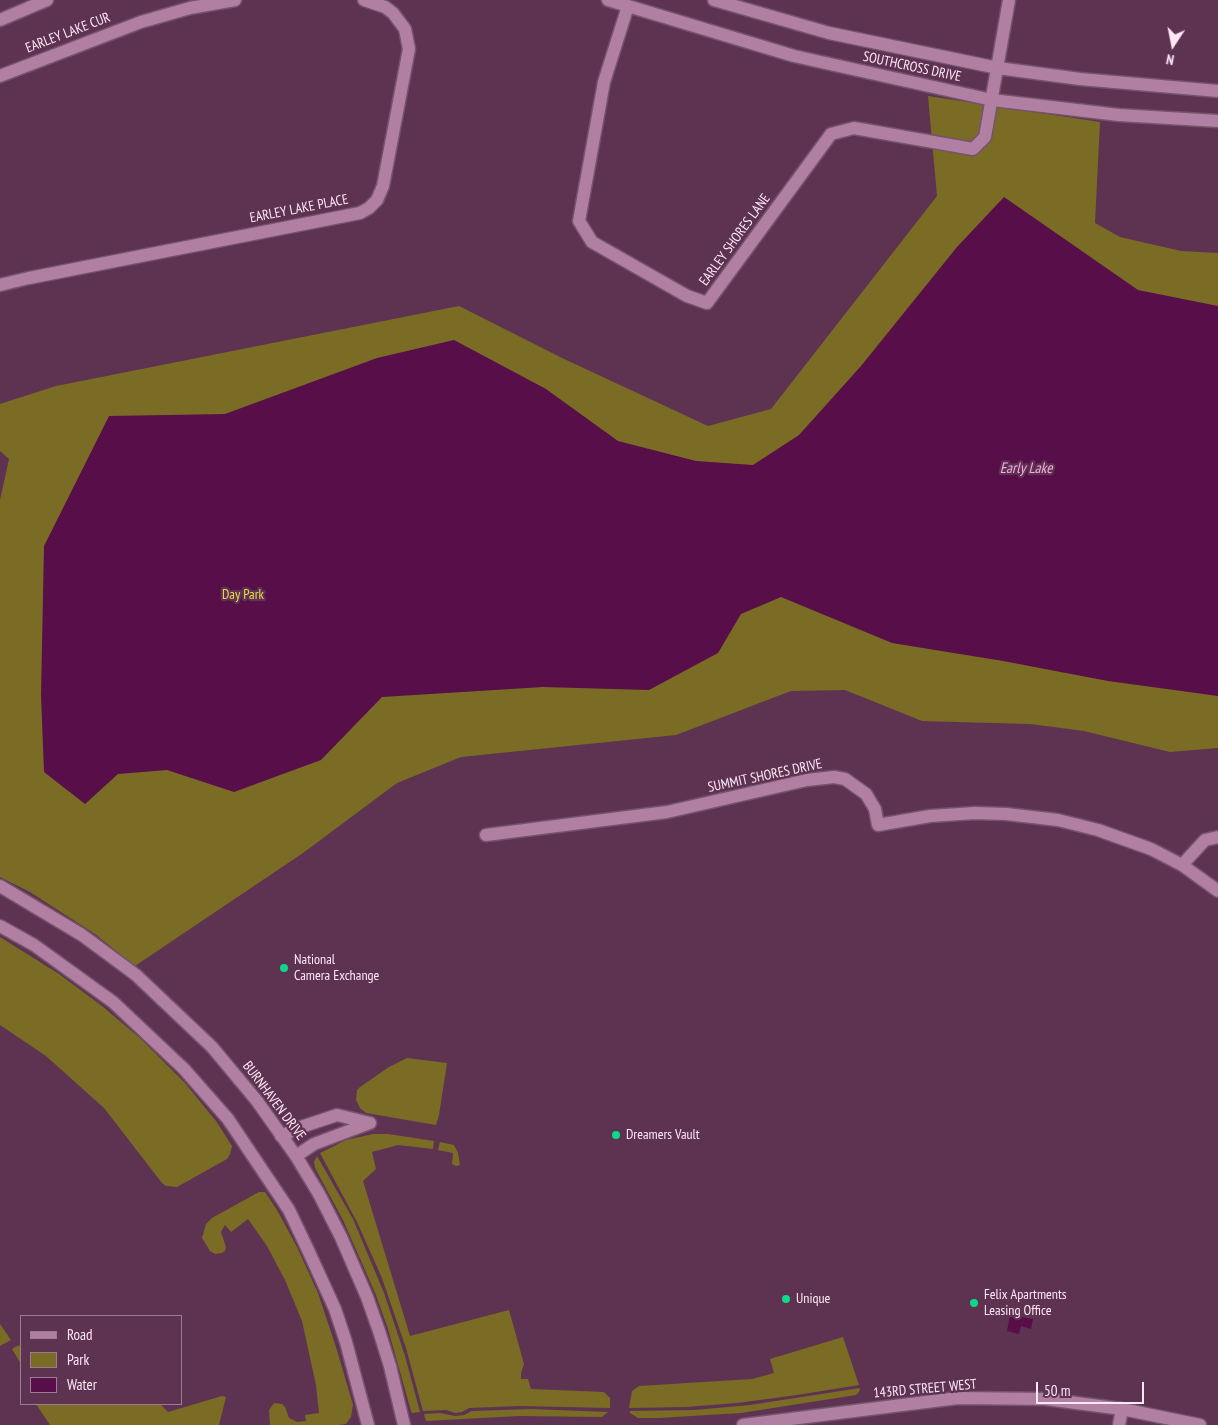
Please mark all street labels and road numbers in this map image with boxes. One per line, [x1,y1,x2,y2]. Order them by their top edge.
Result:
street label: EARLEY LAKE CUR [23,9,113,57]
street label: SOUTHCROSS DRIVE [861,48,963,86]
street label: EARLEY LAKE PLACE [248,191,350,227]
street label: EARLEY SHORES LANE [696,191,774,289]
street label: SUMMIT SHORES DRIVE [706,756,824,796]
street label: BURNHAVEN DRIVE [239,1058,309,1144]
street label: 143RD STREET WEST [873,1376,977,1402]

